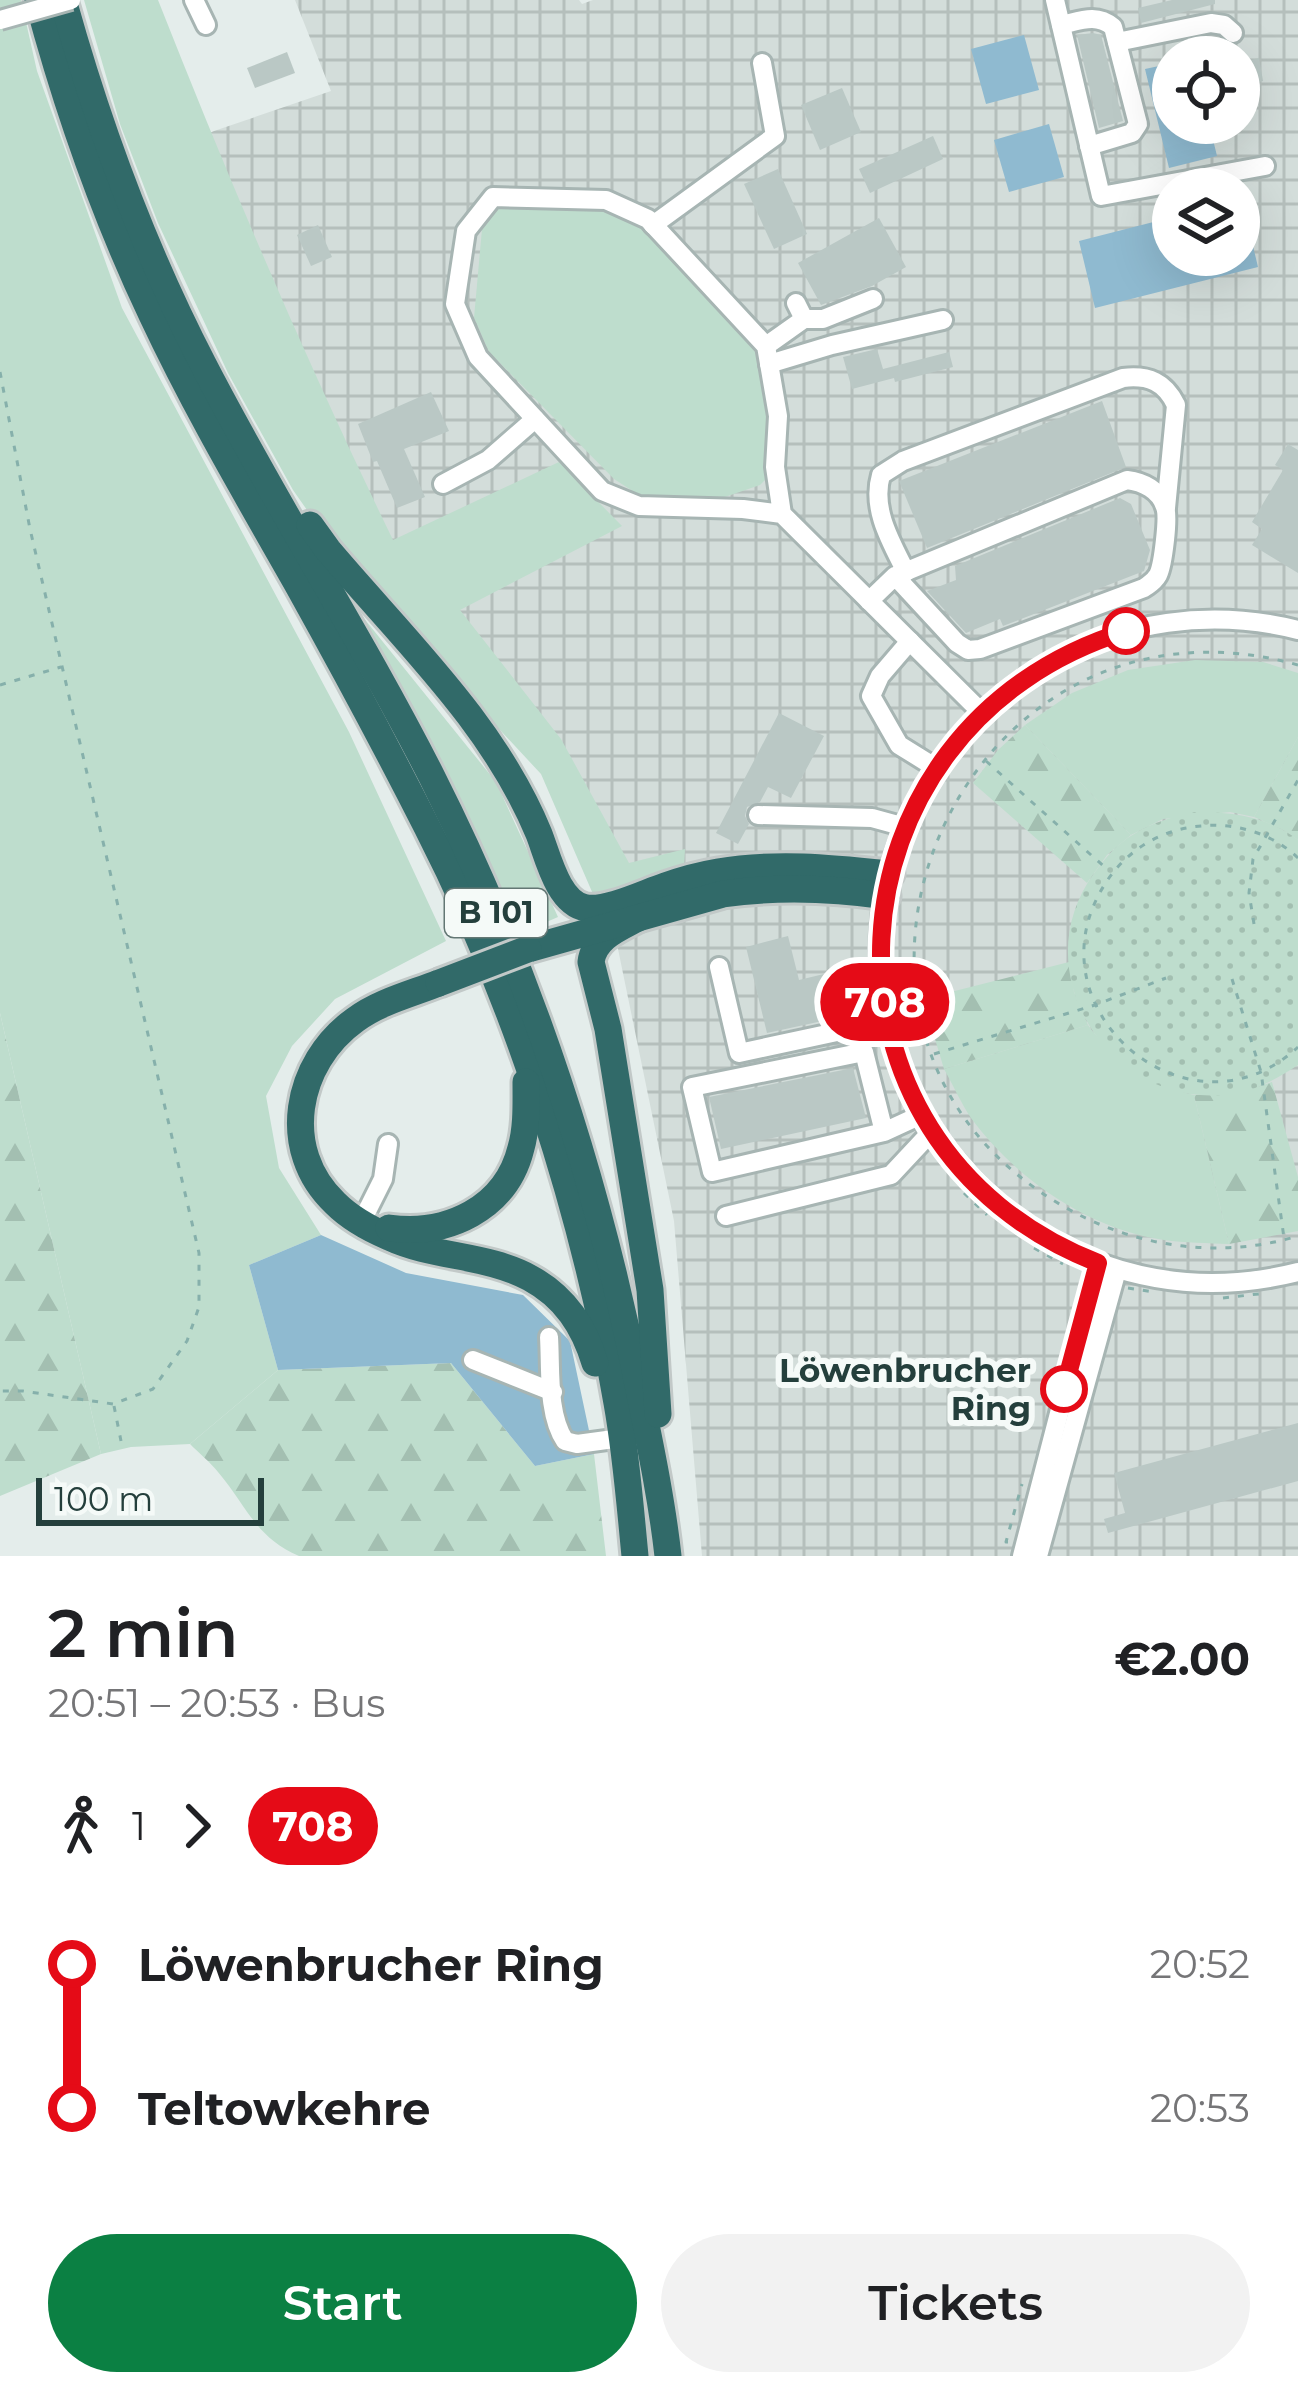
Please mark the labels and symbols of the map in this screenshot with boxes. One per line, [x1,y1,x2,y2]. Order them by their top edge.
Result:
unlabelled marker [1104,609,1148,653]
road number: B 101 [445,889,547,937]
line badge: 708 [816,963,954,1041]
place label: Löwenbrucher Ring [779,1350,1031,1428]
marker: Löwenbrucher Ring [1042,1367,1086,1411]
scale bar [36,1472,264,1525]

